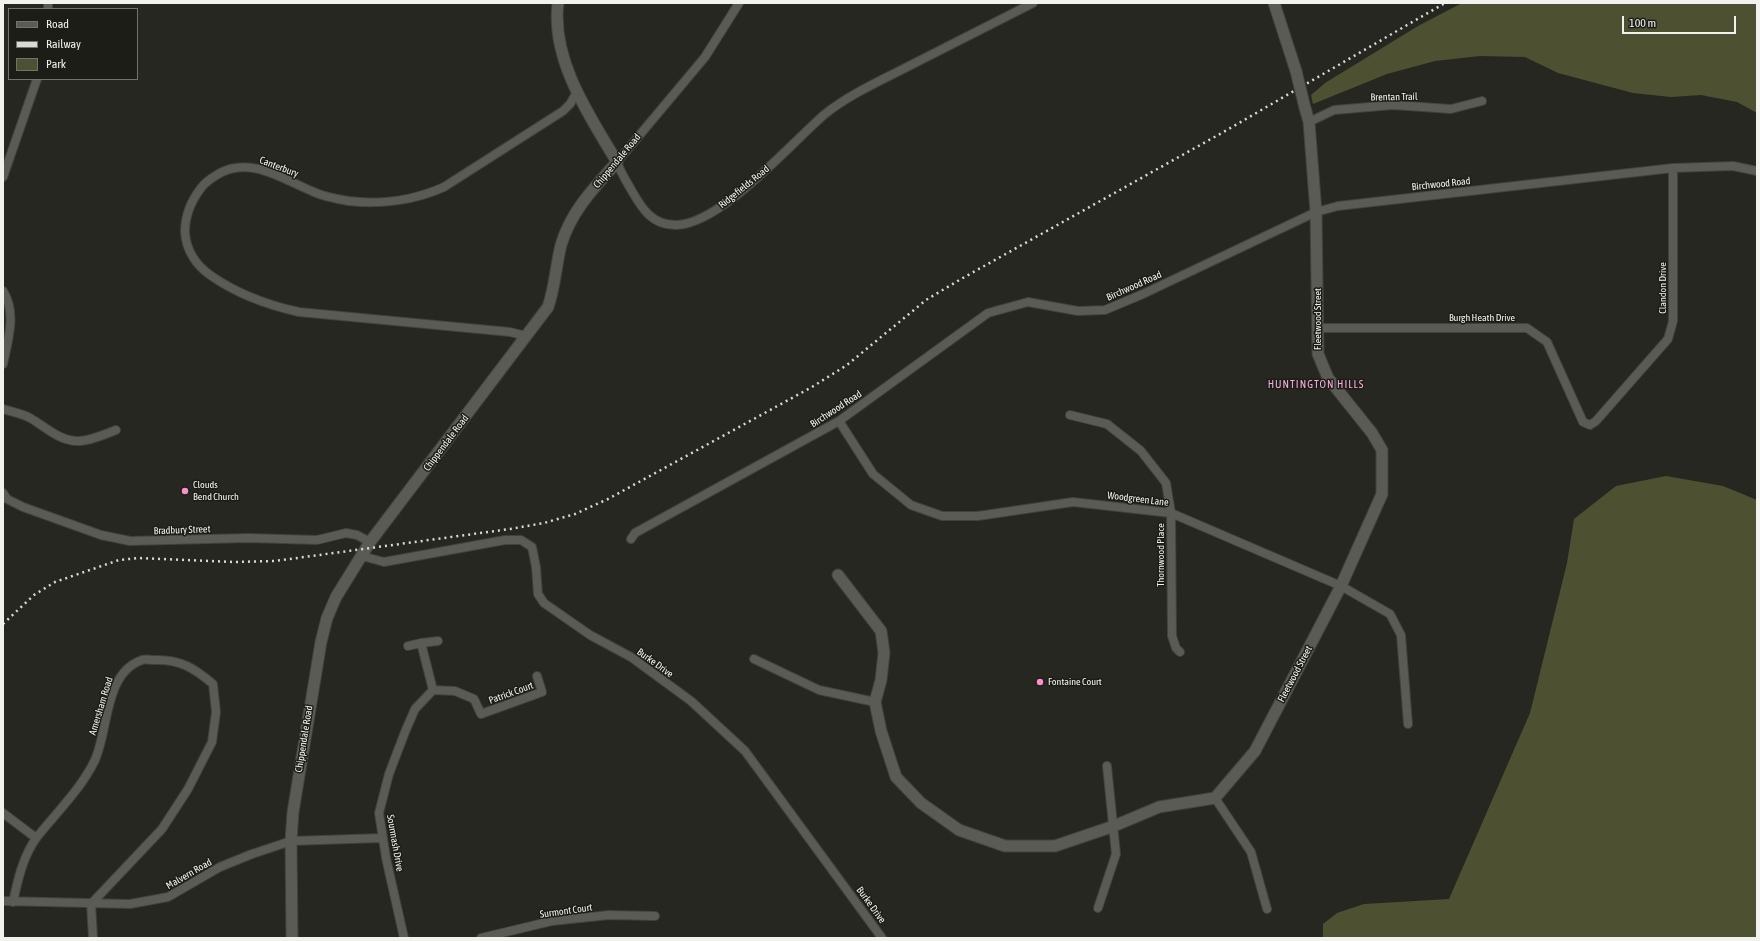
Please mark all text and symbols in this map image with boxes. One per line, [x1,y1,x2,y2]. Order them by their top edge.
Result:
legend [8,8,138,80]
scale bar [1624,8,1738,34]
text: 100 m [1629,16,1656,30]
text: Road [46,17,69,31]
text: Railway [46,37,81,51]
text: Park [46,57,66,71]
street label: Brentan Trail [1370,91,1418,103]
street label: Chippendale Road [591,131,643,191]
street label: Canterbury [258,154,300,180]
street label: Ridgefields Road [716,163,772,211]
street label: Birchwood Road [1411,175,1471,193]
street label: Clandon Drive [1657,262,1669,314]
street label: Birchwood Road [1105,269,1163,303]
street label: Fleetwood Street [1312,288,1324,350]
street label: Burgh Heath Drive [1449,312,1515,324]
district label: HUNTINGTON HILLS [1268,378,1364,392]
street label: Birchwood Road [808,388,864,430]
street label: Chippendale Road [421,412,471,474]
place label: Clouds Bend Church [193,479,239,502]
marker: Clouds Bend Church [180,486,190,496]
street label: Woodgreen Lane [1107,489,1169,509]
street label: Bradbury Street [153,523,211,537]
street label: Thornwood Place [1155,523,1167,587]
street label: Fleetwood Street [1275,644,1315,704]
street label: Burke Drive [634,646,676,680]
street label: Amersham Road [86,675,116,737]
place label: Fontaine Court [1048,676,1102,688]
marker: Fontaine Court [1035,677,1045,687]
street label: Patrick Court [487,679,535,707]
street label: Chippendale Road [293,705,315,773]
street label: Sourmash Drive [384,814,406,872]
street label: Malvern Road [164,856,214,892]
street label: Burke Drive [854,884,888,926]
street label: Surmont Court [539,901,593,921]

